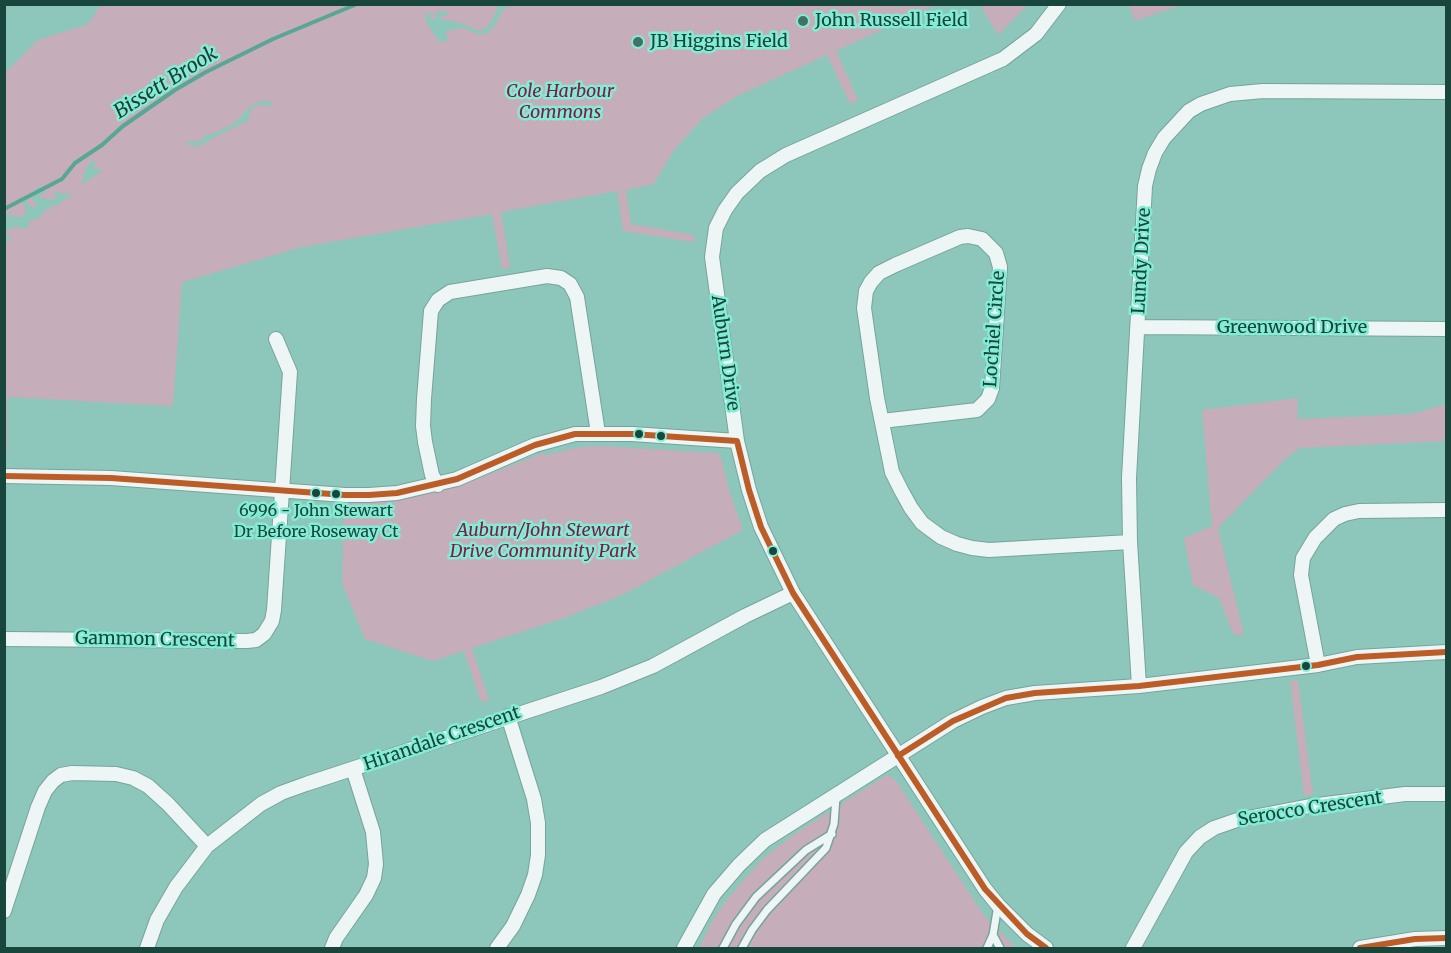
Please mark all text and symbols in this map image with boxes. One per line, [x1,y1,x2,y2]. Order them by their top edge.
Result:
place label: John Russell Field [815,10,968,32]
marker: John Russell Field [796,14,810,28]
place label: JB Higgins Field [650,31,788,53]
marker: JB Higgins Field [631,35,645,49]
water label: Bissett Brook [110,42,222,124]
park label: Cole Harbour Commons [506,81,614,124]
street label: Lundy Drive [1128,207,1156,315]
street label: Lochiel Circle [980,270,1010,388]
street label: Auburn Drive [706,294,744,412]
street label: Greenwood Drive [1217,317,1367,339]
unlabelled marker [633,428,645,440]
unlabelled marker [655,430,667,442]
marker: 6996 - John Stewart Dr Before Roseway Ct [310,487,322,499]
unlabelled marker [330,488,342,500]
place label: 6996 - John Stewart Dr Before Roseway Ct [234,501,398,539]
park label: Auburn/John Stewart Drive Community Park [450,520,636,562]
unlabelled marker [767,545,779,557]
street label: Gammon Crescent [75,628,235,652]
unlabelled marker [1300,660,1312,672]
street label: Hirandale Crescent [361,702,523,776]
street label: Serocco Crescent [1236,787,1384,831]

